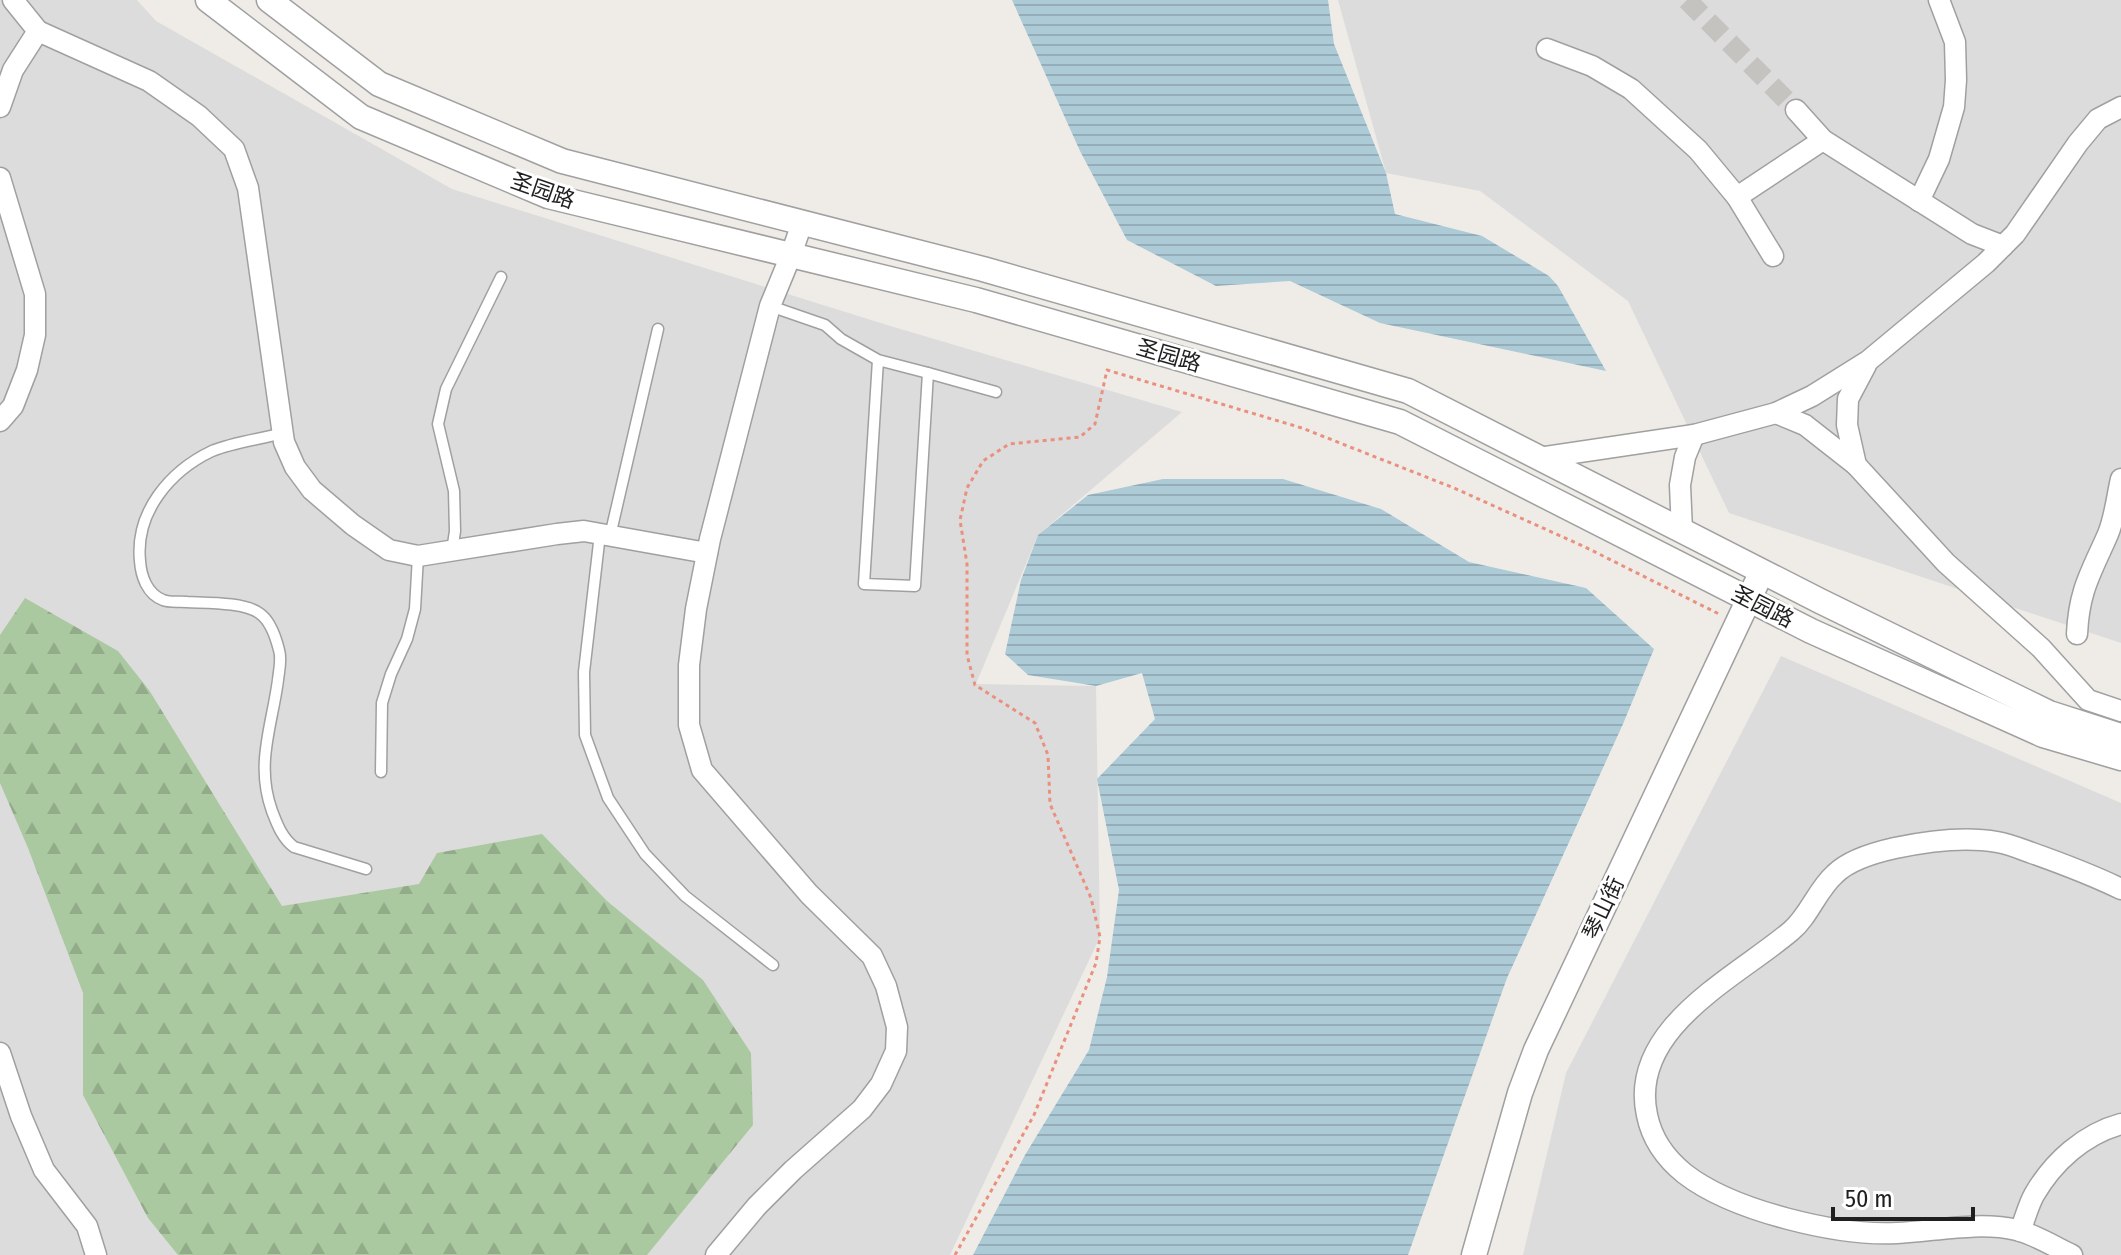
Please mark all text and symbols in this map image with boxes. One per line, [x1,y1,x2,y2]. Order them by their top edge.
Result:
street label: 圣园路 [507,167,578,214]
street label: 圣园路 [1133,333,1204,378]
street label: 圣园路 [1727,579,1798,633]
street label: 琴山街 [1577,873,1630,944]
scale bar [1833,1171,1973,1221]
text: 50 m [1845,1185,1893,1213]

